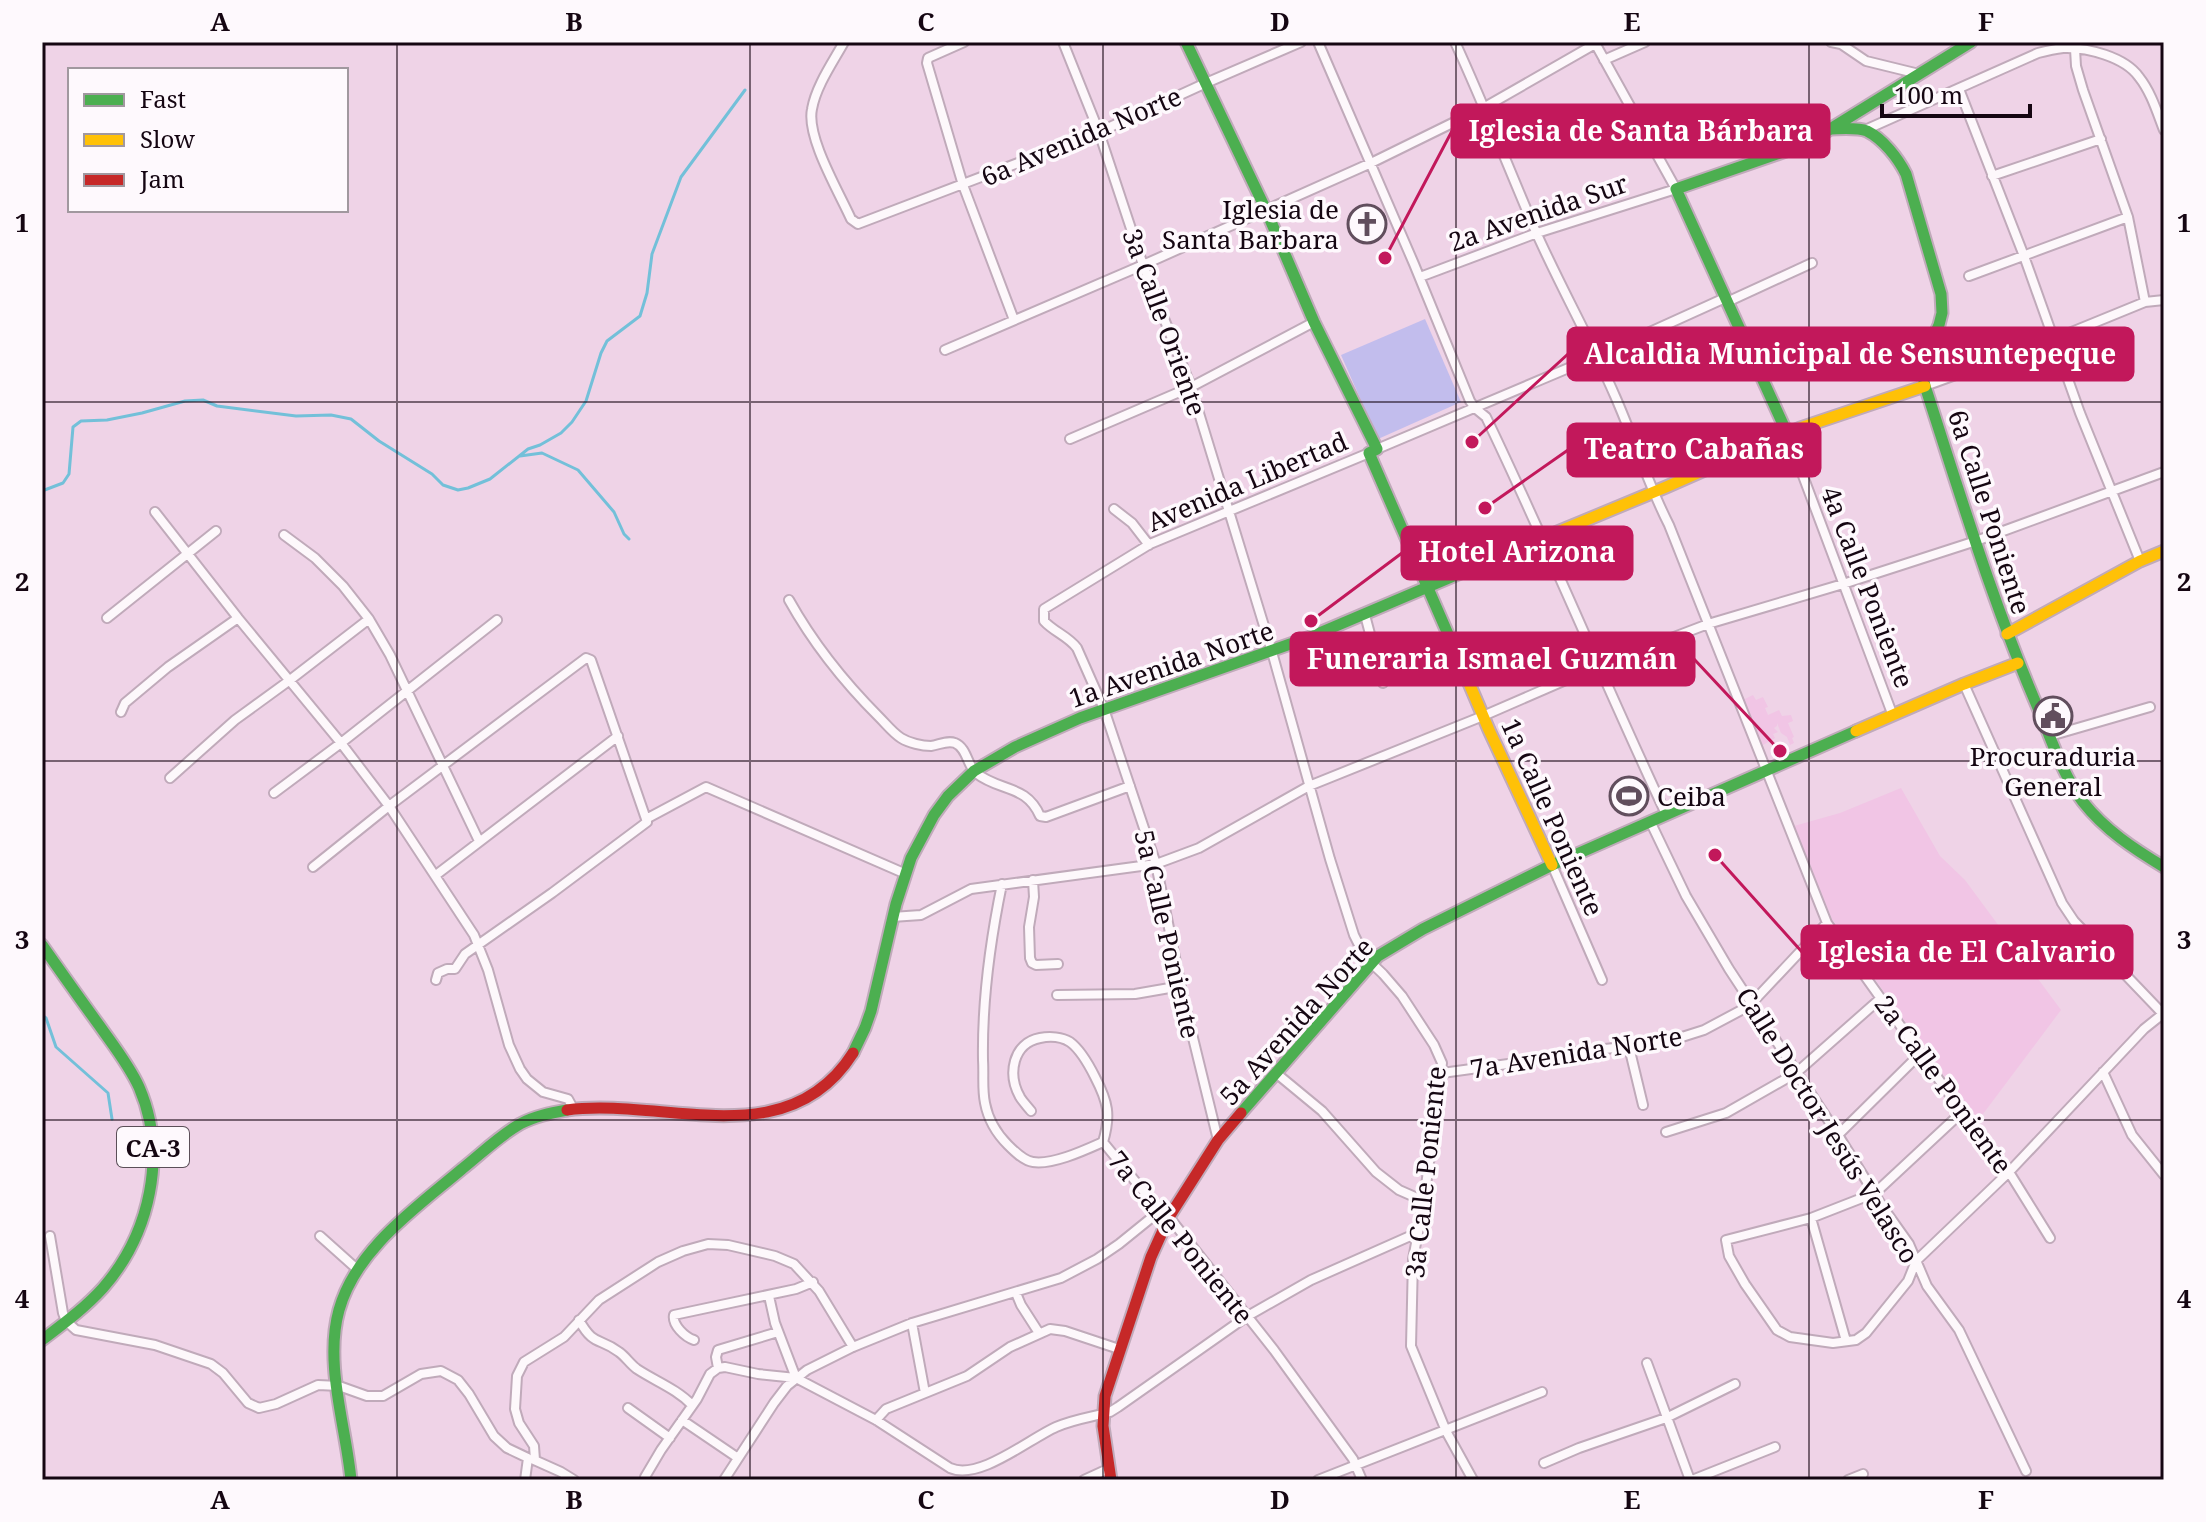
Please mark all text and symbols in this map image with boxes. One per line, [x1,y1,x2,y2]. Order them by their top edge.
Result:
text: A [210,3,230,39]
text: B [565,3,583,39]
text: C [917,3,935,39]
text: D [1270,3,1290,39]
text: E [1624,3,1641,39]
text: F [1978,3,1994,39]
legend [68,68,348,212]
scale bar [1882,68,2030,118]
street label: 6a Avenida Norte [975,78,1187,194]
text: 100 m [1894,78,1963,111]
text: Fast [140,82,186,115]
callout: Iglesia de Santa Bárbara [1452,105,1829,157]
text: Iglesia de Santa Bárbara [1469,111,1813,149]
text: Slow [140,122,195,155]
text: Jam [139,162,185,195]
street label: 2a Avenida Sur [1444,165,1632,259]
place label: Iglesia de Santa Barbara [1162,191,1339,257]
church icon: Iglesia de Santa Barbara [1346,203,1388,245]
text: 1 [15,204,29,240]
text: 1 [2177,204,2191,240]
street label: 3a Calle Oriente [1114,223,1216,421]
callout: Alcaldia Municipal de Sensuntepeque [1568,328,2133,380]
text: Alcaldia Municipal de Sensuntepeque [1584,334,2116,372]
street label: 6a Calle Poniente [1940,405,2040,619]
street label: Avenida Libertad [1141,422,1353,539]
callout: Teatro Cabañas [1568,424,1820,476]
text: Teatro Cabañas [1584,429,1804,467]
street label: 4a Calle Poniente [1813,481,1923,693]
callout: Hotel Arizona [1402,527,1632,579]
text: Hotel Arizona [1418,532,1616,570]
text: 2 [15,563,29,599]
text: 2 [2177,563,2191,599]
street label: 1a Avenida Norte [1064,612,1278,716]
callout: Funeraria Ismael Guzmán [1291,633,1694,685]
text: Funeraria Ismael Guzmán [1307,639,1677,677]
public building icon: Procuraduria General [2032,695,2074,737]
street label: 1a Calle Poniente [1493,712,1613,922]
place label: Procuraduria General [1970,738,2136,804]
sports icon: Ceiba [1608,775,1650,817]
place label: Ceiba [1657,778,1726,814]
street label: 5a Calle Poniente [1127,826,1209,1042]
text: 3 [15,921,29,957]
text: 3 [2177,921,2191,957]
callout: Iglesia de El Calvario [1802,926,2132,978]
street label: 5a Avenida Norte [1211,929,1381,1113]
text: Iglesia de El Calvario [1818,932,2116,970]
street label: Calle Doctor Jesús Velasco [1728,980,1928,1270]
street label: 2a Calle Poniente [1867,987,2021,1181]
street label: 7a Avenida Norte [1467,1017,1685,1087]
street label: 3a Calle Poniente [1396,1064,1454,1280]
road number: CA-3 [117,1127,189,1167]
street label: 7a Calle Poniente [1100,1143,1262,1331]
text: 4 [15,1280,30,1316]
text: 4 [2177,1280,2192,1316]
text: A [210,1481,230,1517]
text: B [565,1481,583,1517]
text: C [917,1481,935,1517]
text: D [1270,1481,1290,1517]
text: E [1624,1481,1641,1517]
text: F [1978,1481,1994,1517]

